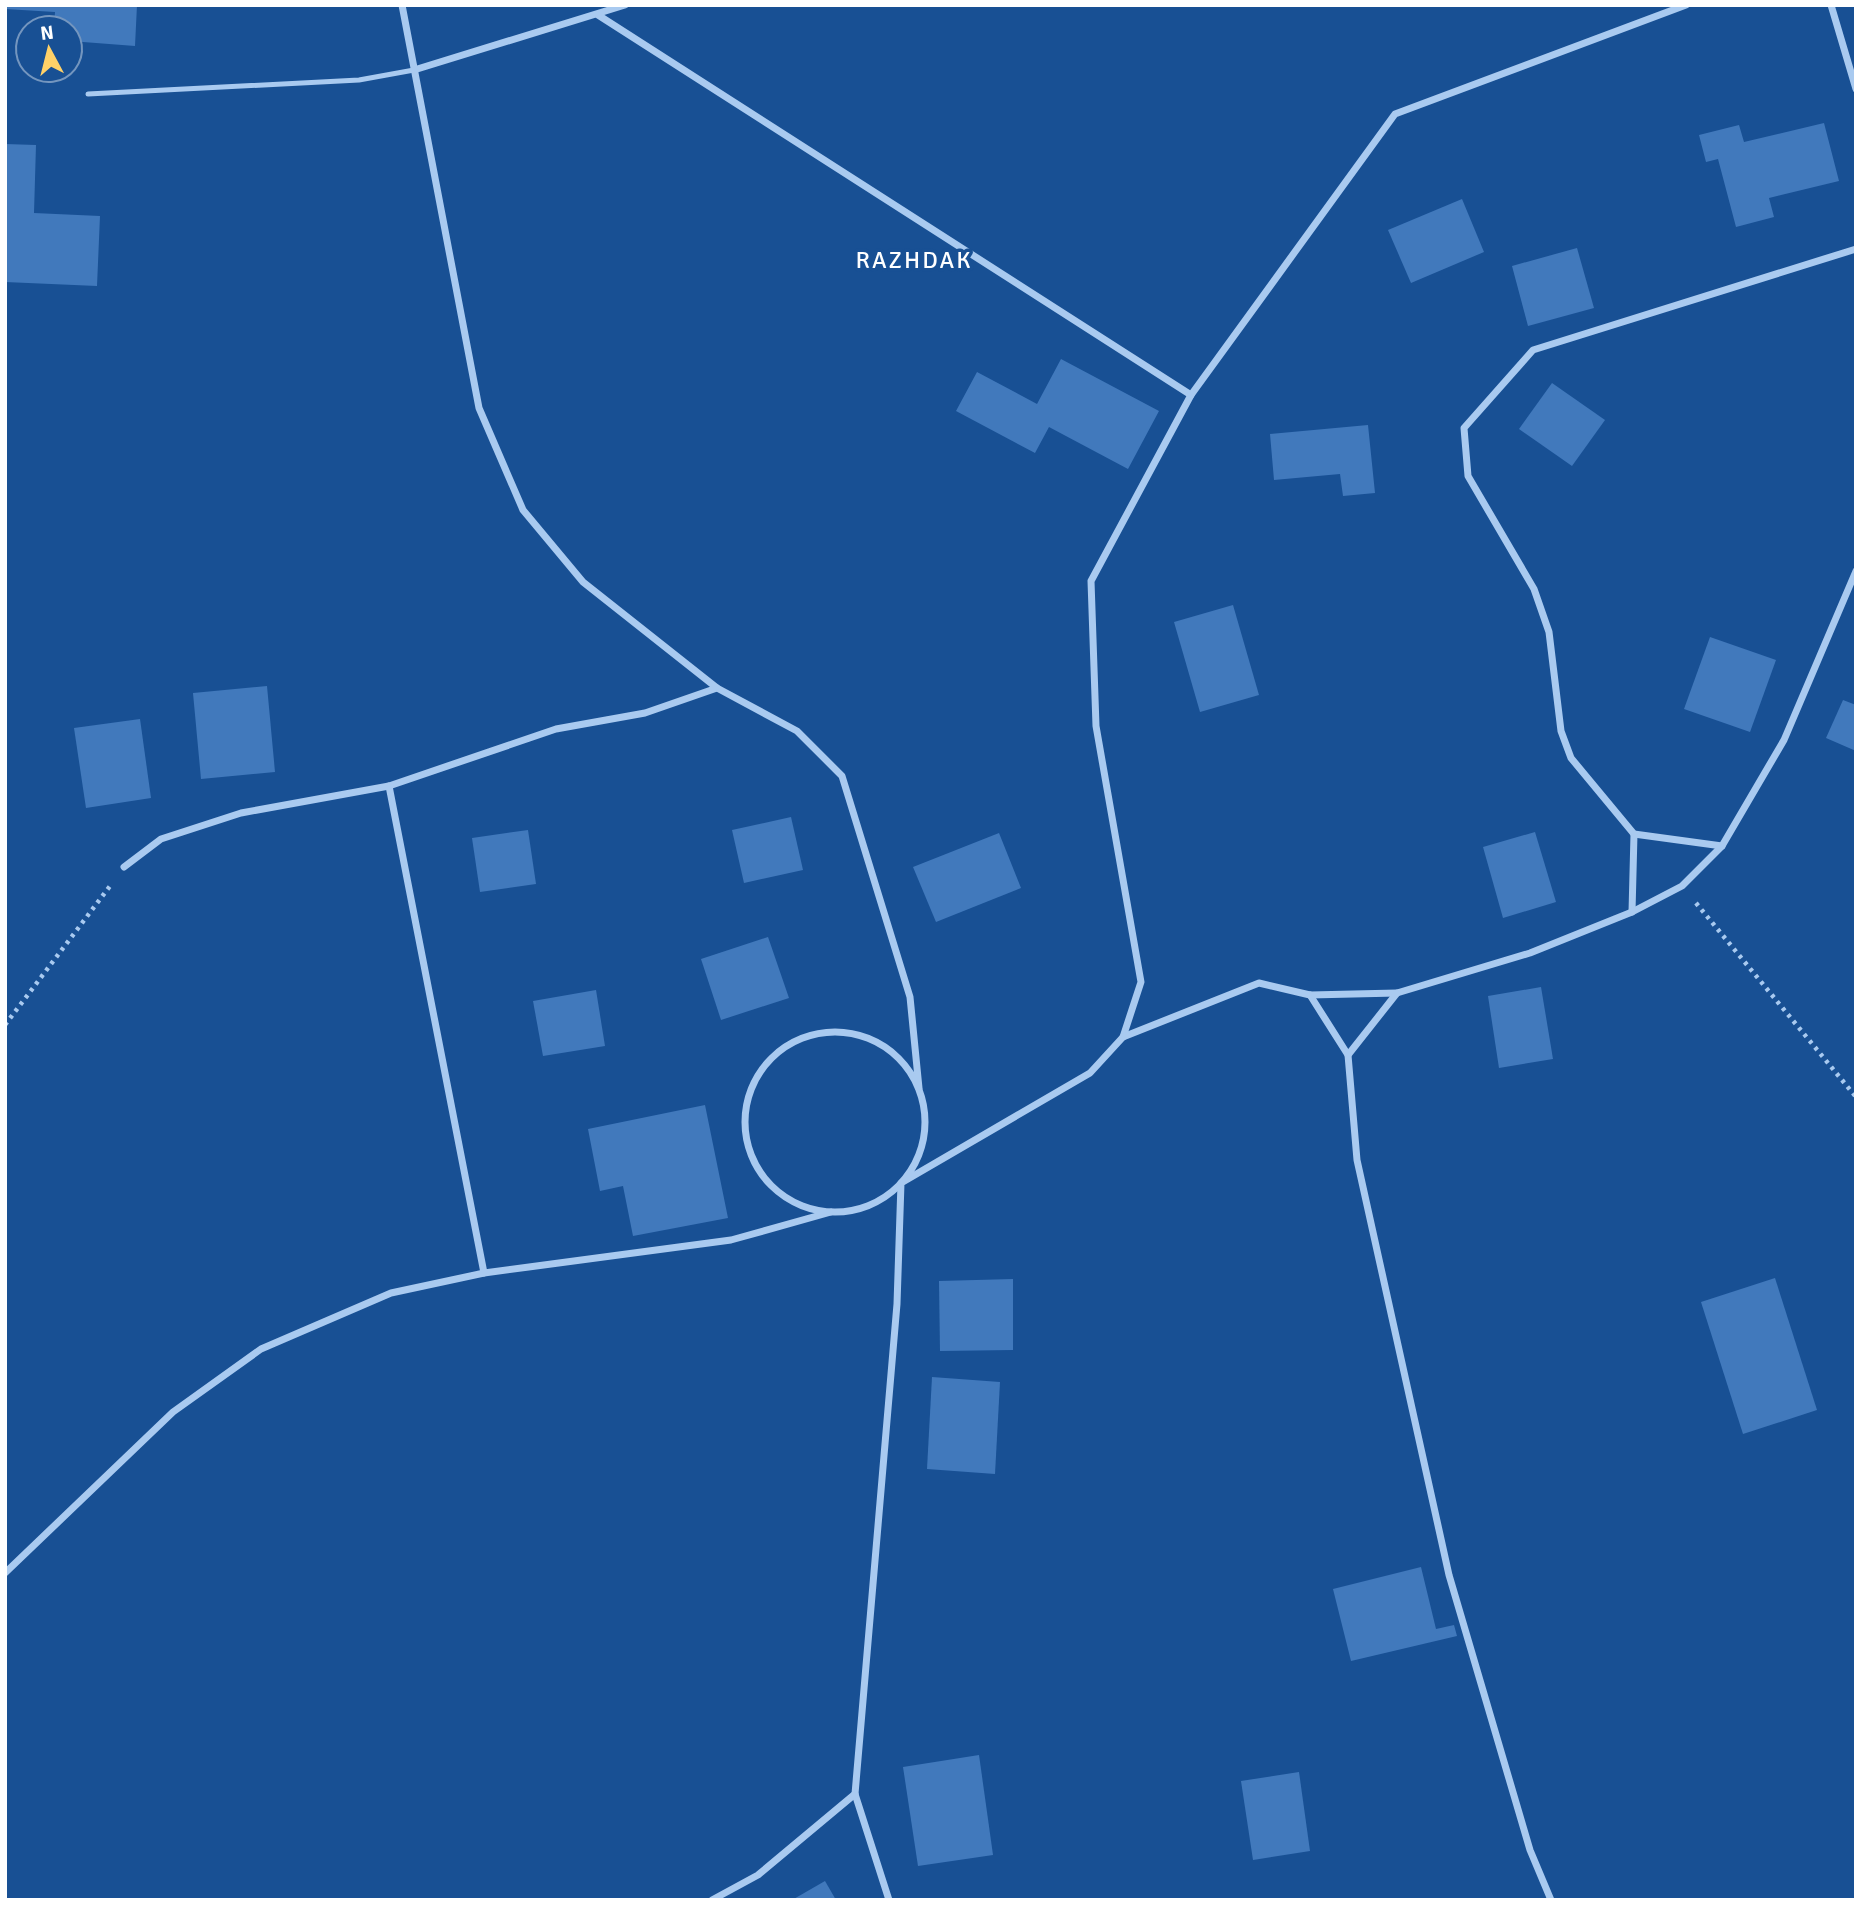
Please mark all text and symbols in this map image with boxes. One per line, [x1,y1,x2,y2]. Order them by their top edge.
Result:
north arrow [14,14,84,84]
text: N [39,20,55,46]
district label: RAZHDAK [856,245,972,275]

